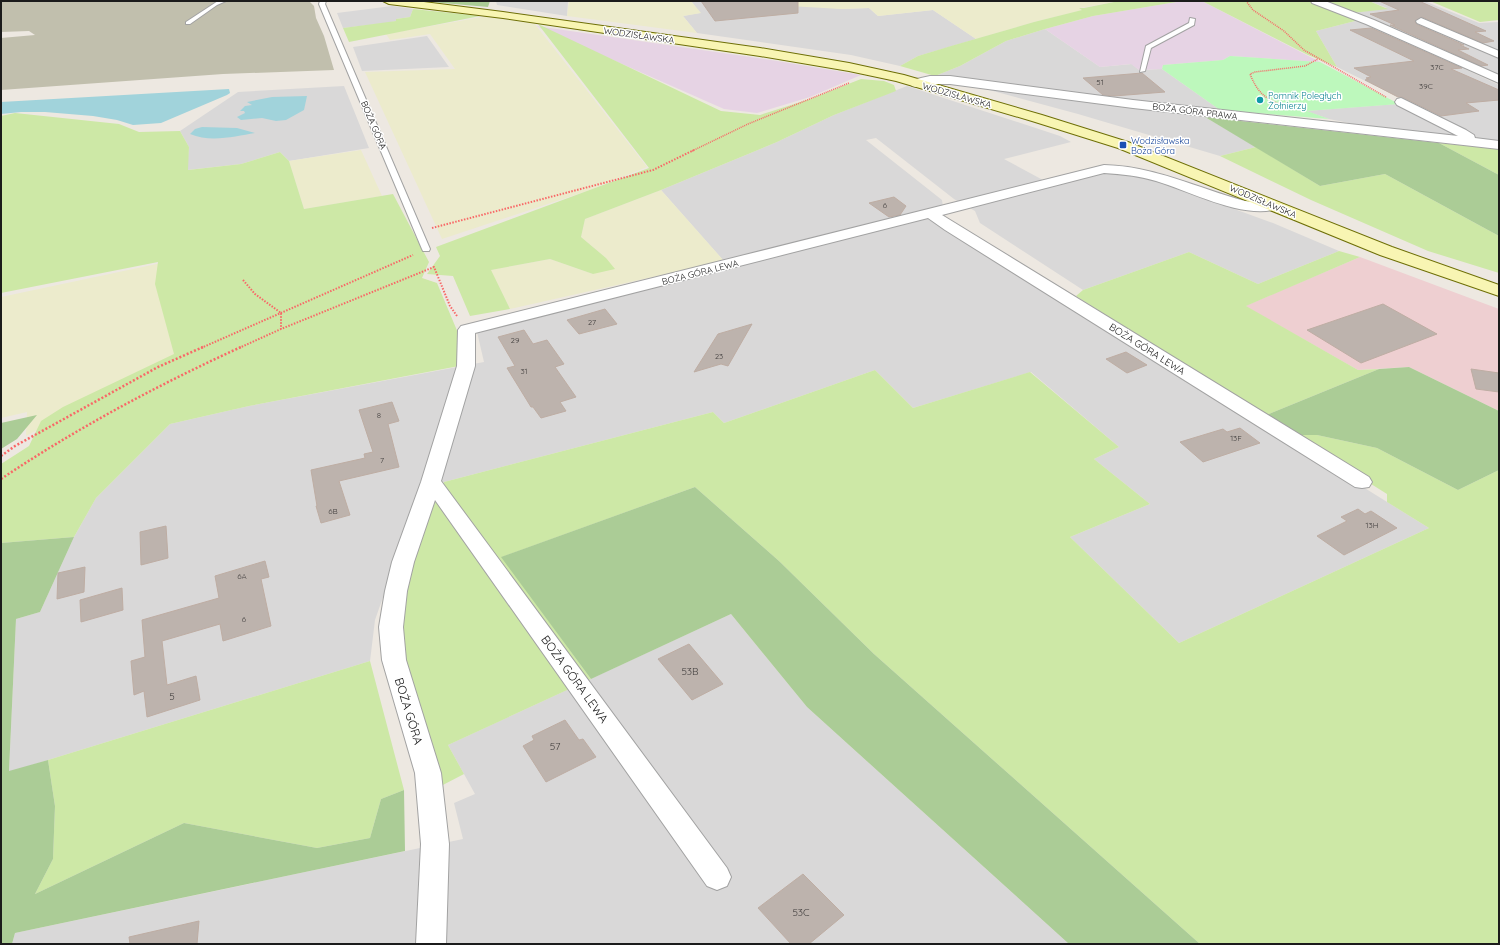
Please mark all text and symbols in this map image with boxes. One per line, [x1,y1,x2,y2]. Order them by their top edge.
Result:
street label: WODZISŁAWSKA [603,25,675,45]
house number: 37C [1430,62,1444,72]
house number: 51 [1096,77,1104,87]
street label: WODZISŁAWSKA [921,80,993,110]
house number: 39C [1419,81,1433,91]
place label: Pomnik Poległych Żołnierzy [1268,90,1342,111]
marker: Pomnik Poległych Żołnierzy [1255,95,1265,105]
street label: BOŻA GÓRA [359,99,389,151]
street label: BOŻA GÓRA PRAWA [1152,100,1238,122]
place label: Wodzisławska Boża Góra [1131,135,1190,156]
marker: Wodzisławska Boża Góra [1118,140,1128,150]
street label: WODZISŁAWSKA [1228,182,1298,220]
house number: 6 [883,200,888,210]
street label: BOŻA GÓRA LEWA [661,257,740,287]
house number: 27 [588,317,596,327]
street label: BOŻA GÓRA LEWA [1107,320,1188,378]
house number: 29 [511,335,520,345]
house number: 23 [715,351,723,361]
house number: 31 [520,366,528,376]
house number: 8 [377,410,381,420]
house number: 13F [1230,433,1242,443]
house number: 7 [380,455,384,465]
house number: 6B [328,506,338,516]
house number: 13H [1366,520,1379,530]
house number: 6A [237,571,247,581]
house number: 6 [242,614,247,624]
street label: BOŻA GÓRA LEWA [538,632,612,726]
house number: 53B [681,665,699,678]
street label: BOŻA GÓRA [392,676,426,746]
house number: 5 [169,690,175,703]
house number: 57 [550,740,560,753]
house number: 53C [792,906,810,919]

